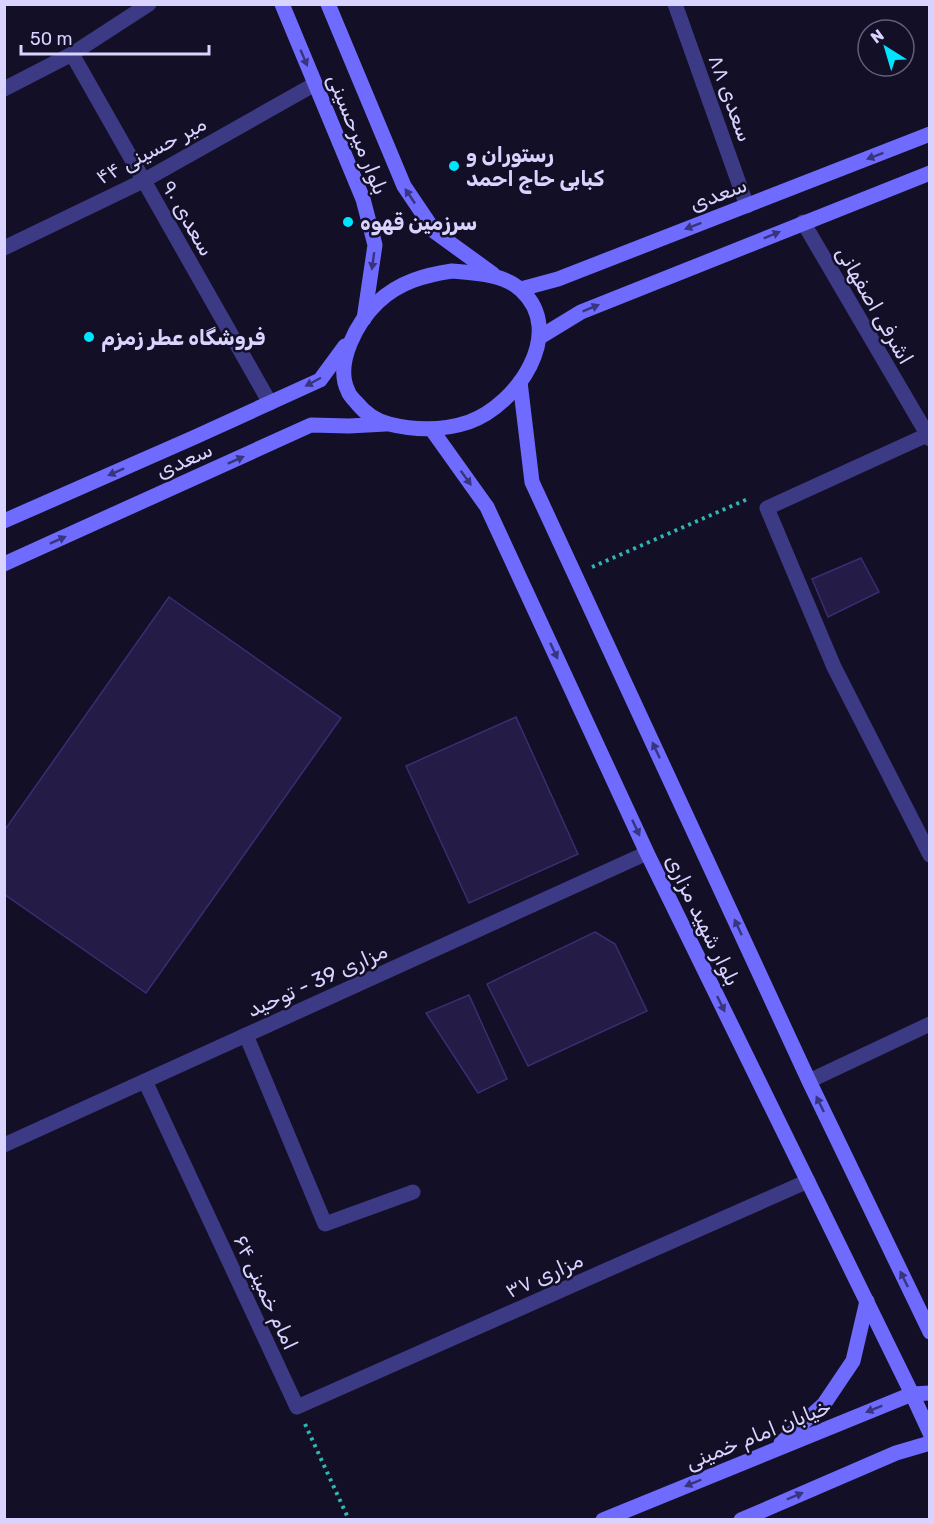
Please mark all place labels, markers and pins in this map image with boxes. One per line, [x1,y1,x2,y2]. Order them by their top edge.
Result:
place label: رستوران و کبابی حاج احمد [466,142,604,194]
marker: رستوران و کبابی حاج احمد [447,159,461,173]
place label: سرزمین قهوه [360,210,477,236]
marker: سرزمین قهوه [341,215,355,229]
place label: فروشگاه عطر زمزم [101,325,266,352]
marker: فروشگاه عطر زمزم [82,330,96,344]

